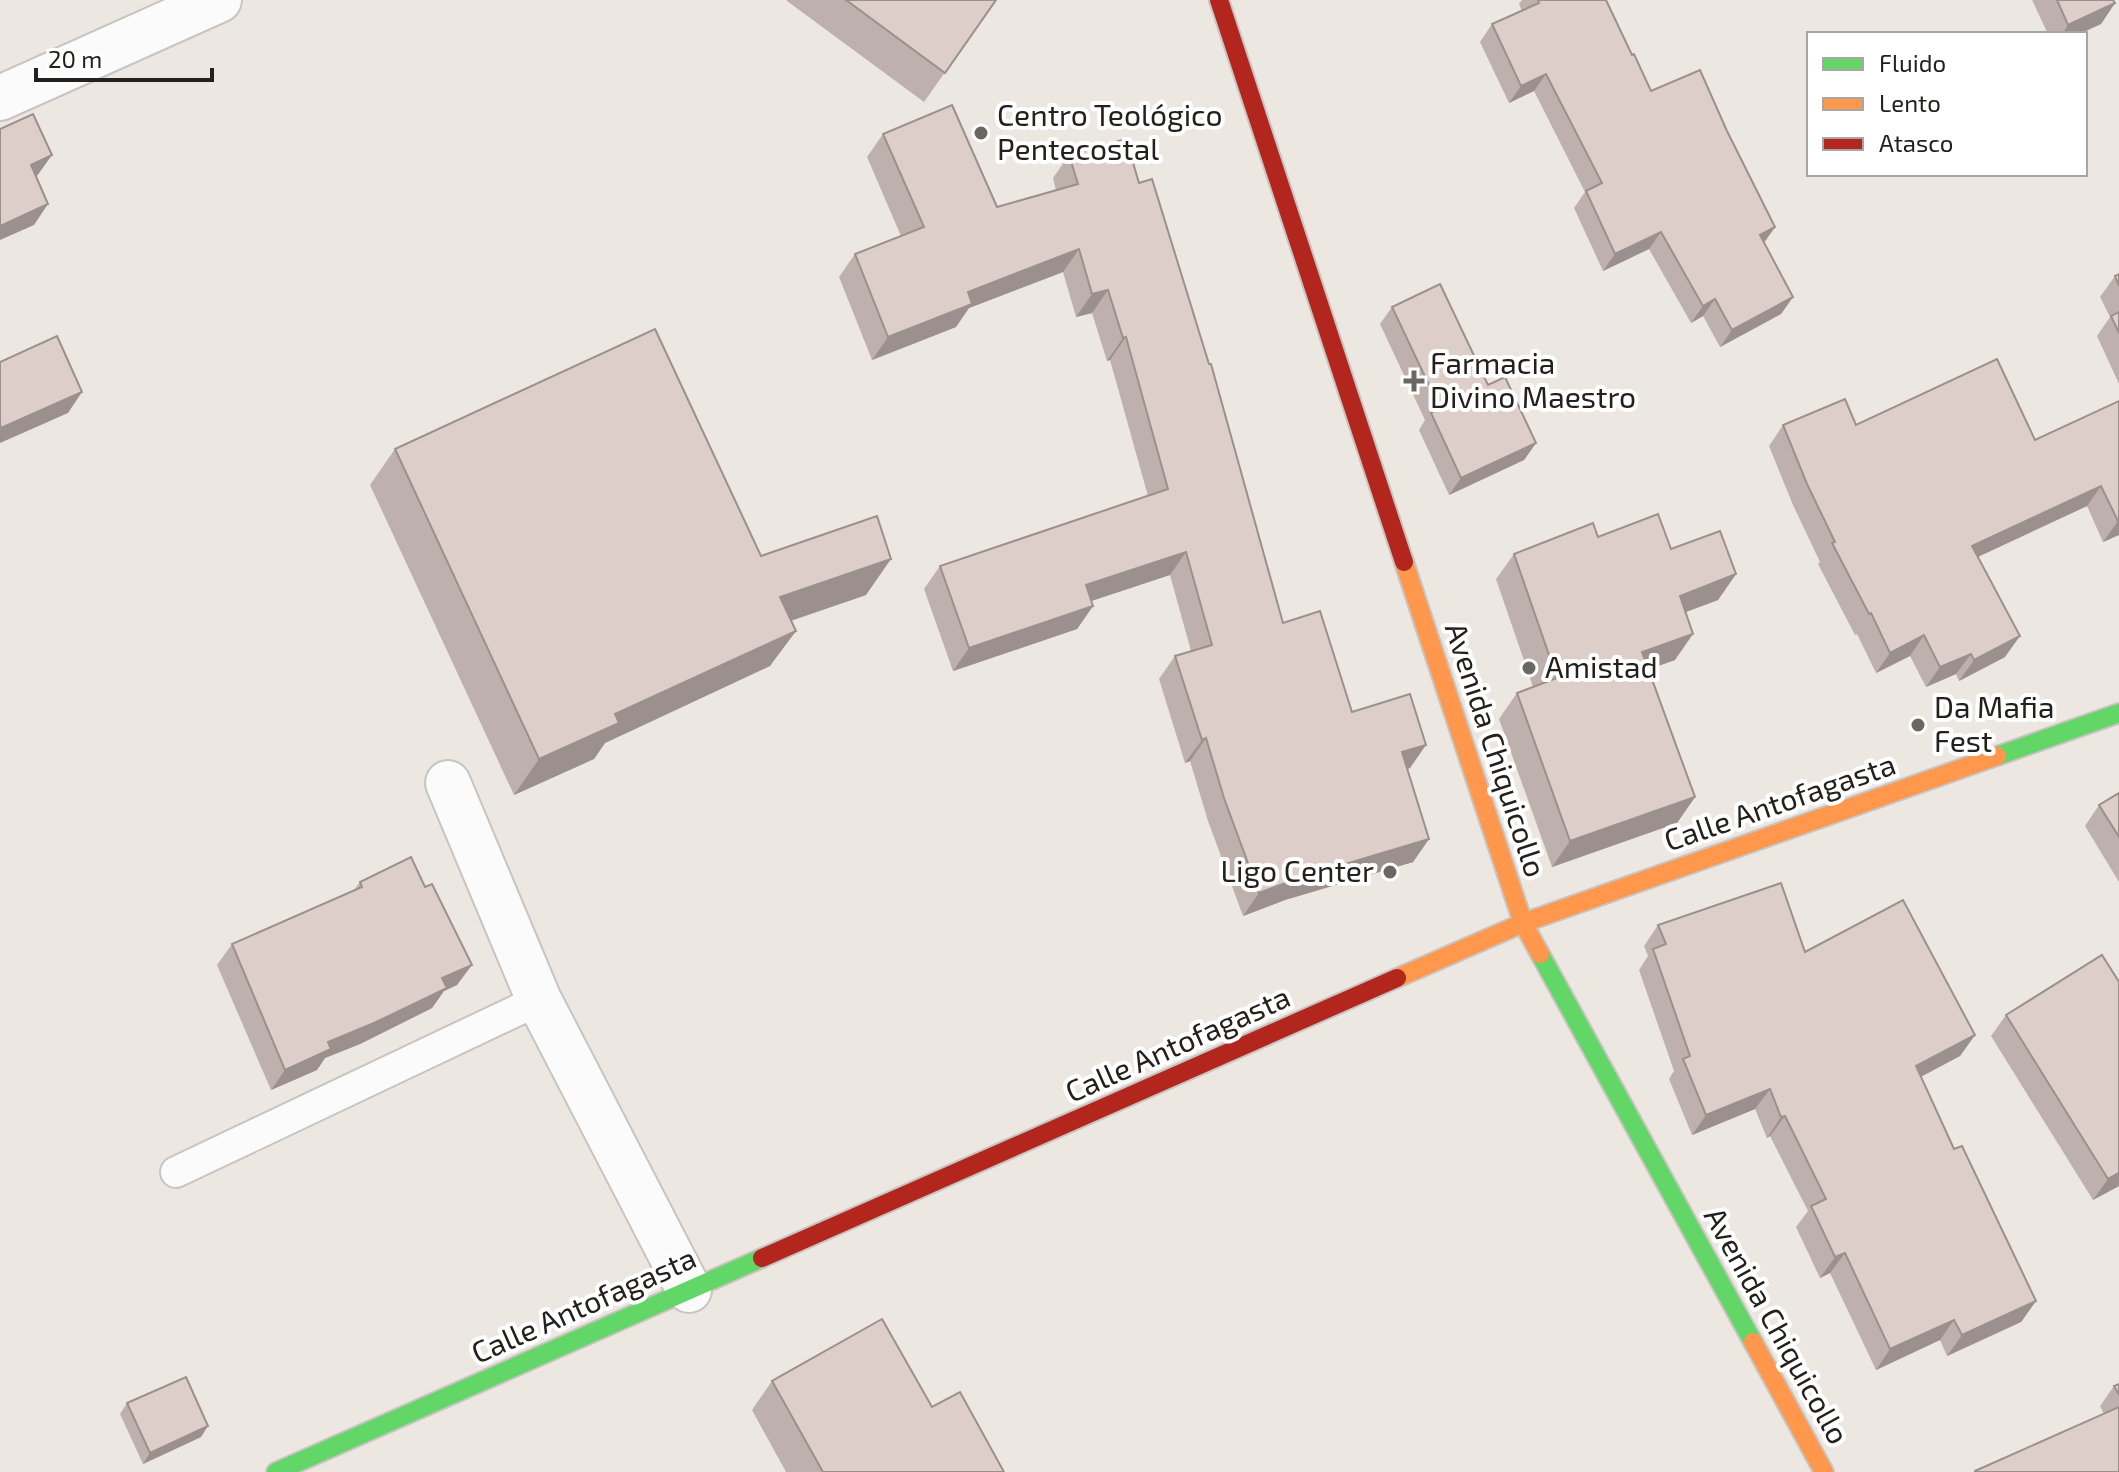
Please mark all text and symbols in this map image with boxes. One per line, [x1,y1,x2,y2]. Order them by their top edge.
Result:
scale bar [36,32,212,82]
legend [1807,32,2087,176]
text: 20 m [48,44,102,73]
text: Fluido [1879,48,1946,77]
text: Lento [1879,88,1941,117]
place label: Centro Teológico Pentecostal [997,96,1223,166]
marker: Centro Teológico Pentecostal [972,124,990,142]
text: Atasco [1879,128,1953,157]
place label: Farmacia Divino Maestro [1430,344,1636,414]
marker: Farmacia Divino Maestro [1405,372,1423,390]
street label: Avenida Chiquicollo [1439,618,1555,881]
place label: Amistad [1545,648,1658,684]
marker: Amistad [1520,659,1538,677]
place label: Da Mafia Fest [1934,688,2055,758]
marker: Da Mafia Fest [1909,716,1927,734]
street label: Calle Antofagasta [1659,745,1900,858]
place label: Ligo Center [1221,852,1374,888]
marker: Ligo Center [1381,863,1399,881]
street label: Calle Antofagasta [1059,977,1295,1109]
street label: Avenida Chiquicollo [1698,1200,1858,1450]
street label: Calle Antofagasta [465,1238,701,1370]

